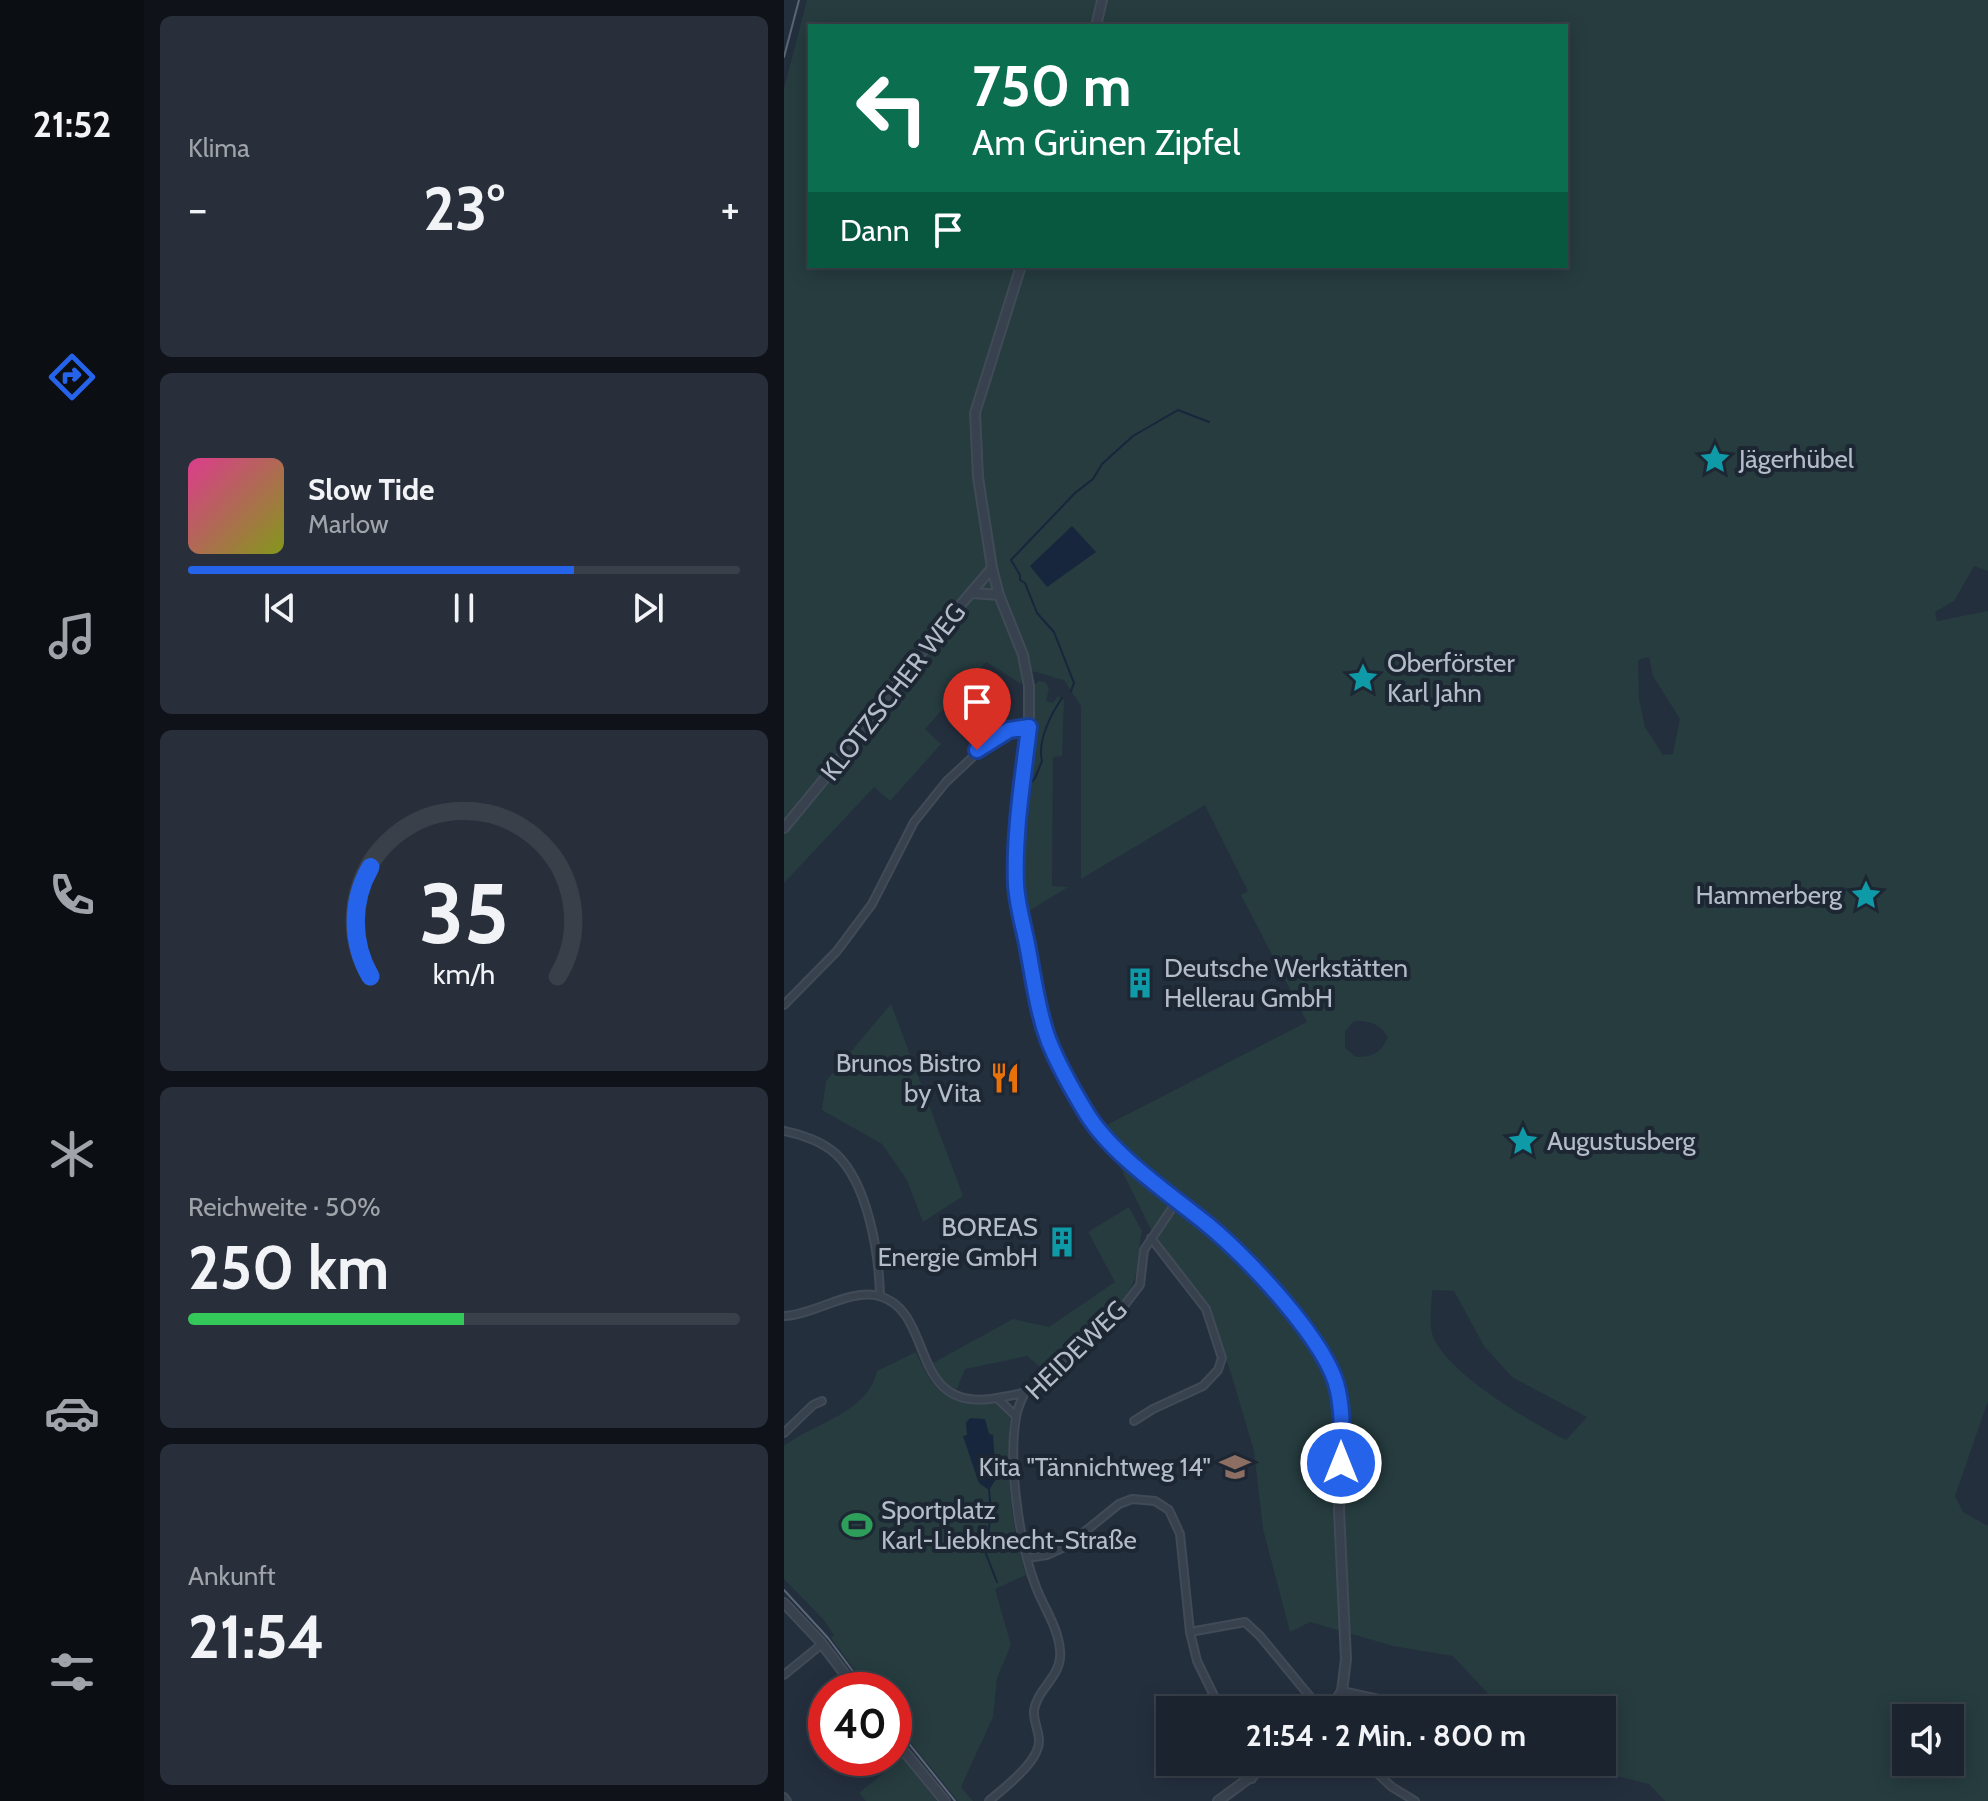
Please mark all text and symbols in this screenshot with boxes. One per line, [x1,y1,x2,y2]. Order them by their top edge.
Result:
text: 750 m [972,52,1131,120]
icon: left [840,56,944,160]
text: 21:52 [33,102,111,146]
text: Am Grünen Zipfel [972,120,1240,164]
text: Klima [188,132,250,164]
text: 23° [423,172,505,245]
text: − [188,182,207,235]
text: + [721,182,740,235]
icon: arrive [926,208,970,252]
text: Dann [840,212,910,249]
icon: directions [44,349,100,405]
place icon: Jägerhübel [1698,442,1732,476]
place label: Jägerhübel [1738,443,1854,475]
text: Slow Tide [308,471,435,508]
text: Marlow [308,508,389,540]
icon: previous [258,586,302,630]
icon: pause [442,586,486,630]
icon: next [626,586,670,630]
street label: KLOTZSCHER WEG [814,597,972,787]
icon: music [44,608,100,664]
place label: Oberförster Karl Jahn [1387,647,1515,709]
place icon: Oberförster Karl Jahn [1346,661,1380,695]
pin [943,668,1011,750]
icon: arrive [955,680,999,724]
text: 35 [419,862,509,963]
icon: phone [44,867,100,923]
place icon: Hammerberg [1849,878,1883,912]
place label: Hammerberg [1696,879,1843,911]
place label: Deutsche Werkstätten Hellerau GmbH [1164,952,1408,1014]
text: km/h [433,956,495,991]
building icon: Deutsche Werkstätten Hellerau GmbH [1123,966,1157,1000]
place label: Brunos Bistro by Vita [836,1047,982,1109]
restaurant icon: Brunos Bistro by Vita [988,1061,1022,1095]
place icon: Augustusberg [1506,1124,1540,1158]
place label: Augustusberg [1547,1125,1697,1157]
icon: climate [44,1126,100,1182]
text: Reichweite · 50% [188,1191,381,1223]
place label: BOREAS Energie GmbH [877,1211,1038,1273]
building icon: BOREAS Energie GmbH [1045,1225,1079,1259]
text: 250 km [188,1231,389,1304]
street label: HEIDEWEG [1019,1294,1133,1406]
icon: car [44,1385,100,1441]
position arrow [1299,1421,1383,1505]
school or university icon: Kita "Tännichtweg 14" [1218,1450,1252,1484]
place label: Kita "Tännichtweg 14" [979,1451,1211,1483]
place label: Sportplatz Karl-Liebknecht-Straße [881,1494,1137,1556]
sports icon: Sportplatz Karl-Liebknecht-Straße [840,1508,874,1542]
text: Ankunft [188,1560,276,1592]
text: 21:54 [188,1600,325,1673]
icon: filters [44,1644,100,1700]
speed limit sign: 40 [808,1672,912,1776]
map controls [1892,1704,1964,1776]
button: sound [1892,1704,1964,1776]
text: 21:54 · 2 Min. · 800 m [1246,1717,1526,1754]

